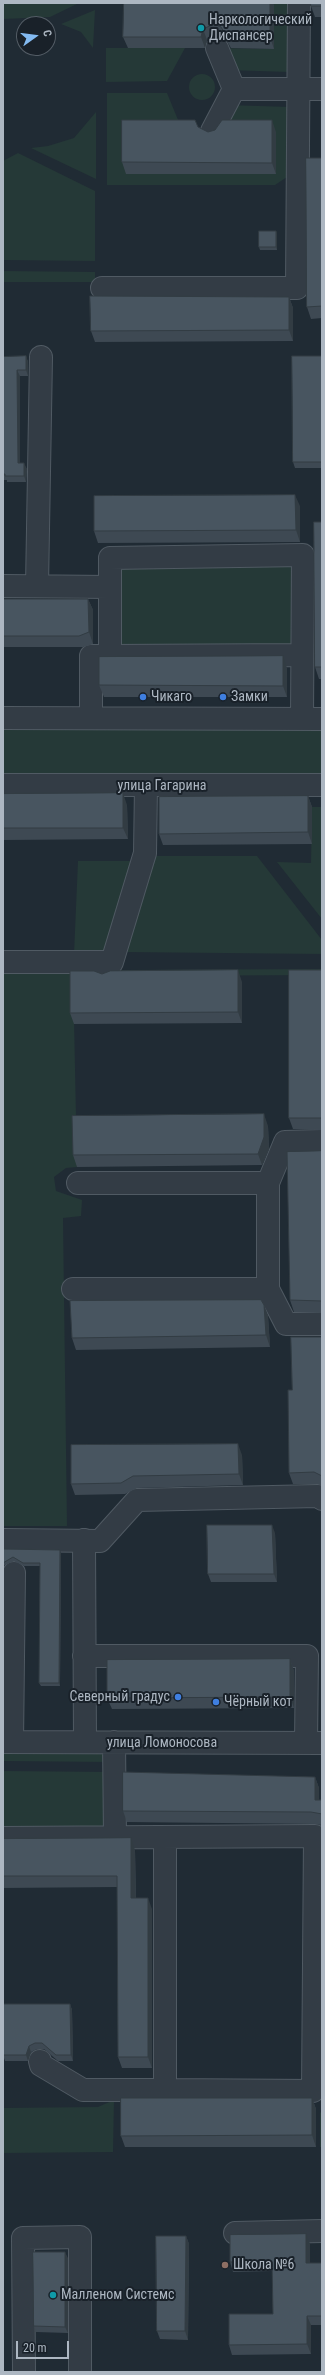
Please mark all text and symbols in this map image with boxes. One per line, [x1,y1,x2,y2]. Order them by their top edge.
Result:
place label: Наркологический Диспансер [209,12,312,44]
north arrow [16,16,56,56]
marker: Наркологический Диспансер [196,23,206,33]
text: С [40,29,54,38]
place label: Чикаго [151,689,192,705]
place label: Замки [231,689,268,705]
marker: Чикаго [138,692,148,702]
marker: Замки [218,692,228,702]
street label: улица Гагарина [118,778,206,794]
place label: Северный градус [69,1689,170,1705]
marker: Северный градус [173,1692,183,1702]
place label: Чёрный кот [224,1694,292,1710]
marker: Чёрный кот [211,1697,221,1707]
street label: улица Ломоносова [107,1735,217,1751]
place label: Школа №6 [233,2257,294,2273]
marker: Школа №6 [220,2260,230,2270]
place label: Малленом Системс [61,2287,175,2303]
marker: Малленом Системс [48,2290,58,2300]
scale bar [18,2333,71,2359]
text: 20 m [23,2341,47,2355]

